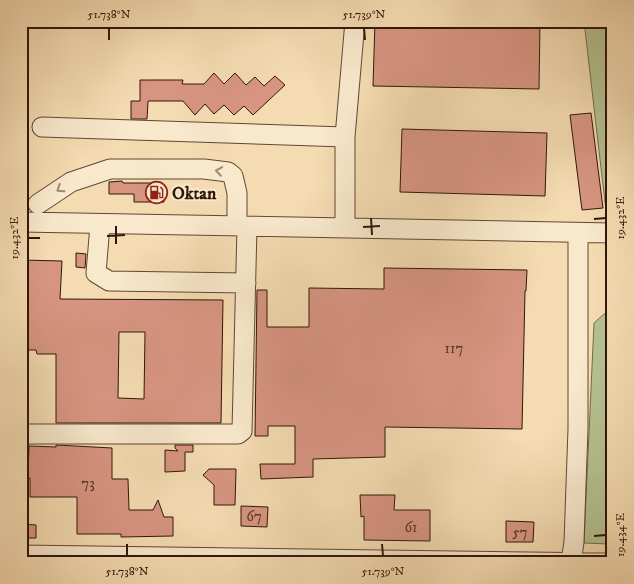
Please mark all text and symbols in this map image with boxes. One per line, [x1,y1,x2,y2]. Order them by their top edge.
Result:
text: 51.738°N [88,7,131,22]
text: 51.739°N [343,7,386,22]
one-way arrow [214,166,222,177]
fuel station icon: Oktan [144,181,168,205]
one-way arrow [57,183,66,193]
place label: Oktan [172,183,217,205]
text: 19.432°E [613,196,628,239]
text: 19.432°E [7,216,22,259]
house number: 117 [445,339,464,358]
house number: 73 [81,474,95,493]
house number: 67 [246,507,262,526]
text: 19.434°E [613,513,628,557]
house number: 61 [404,518,418,537]
house number: 57 [512,523,528,542]
text: 51.738°N [106,564,149,579]
text: 51.739°N [362,564,405,579]

